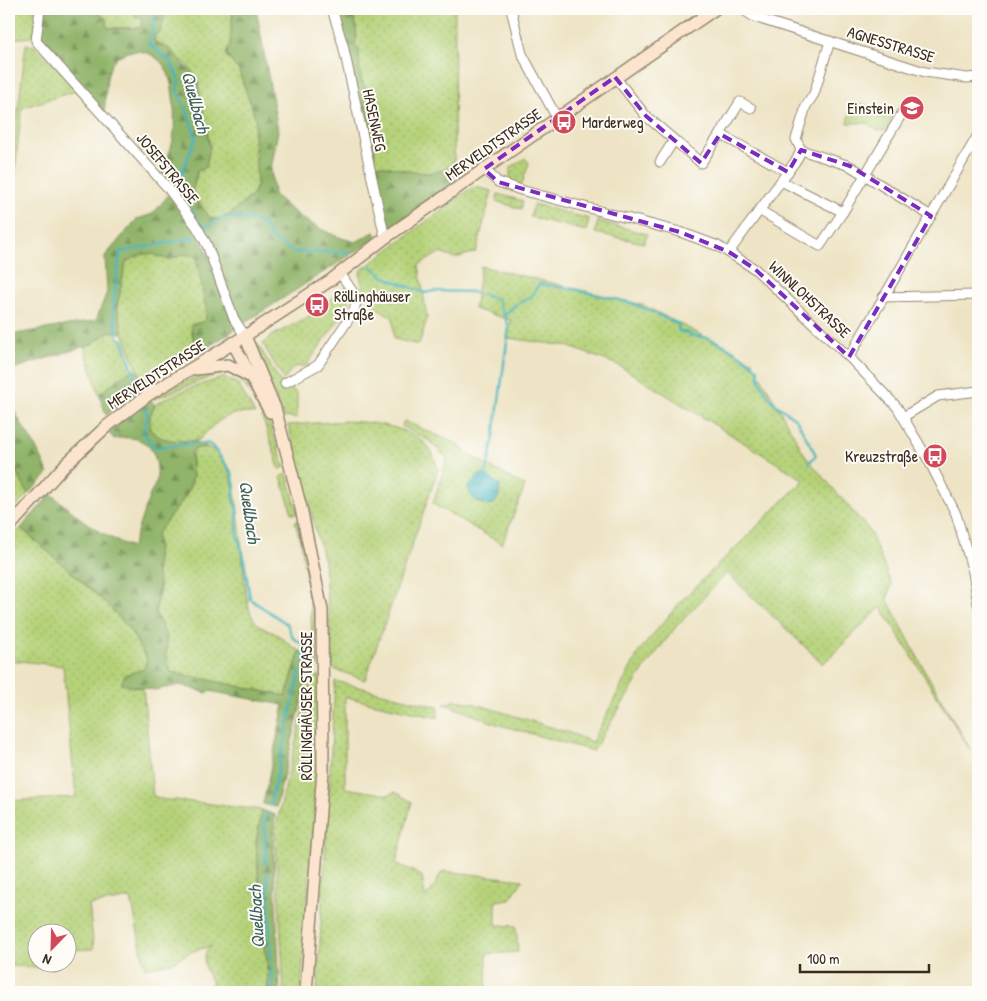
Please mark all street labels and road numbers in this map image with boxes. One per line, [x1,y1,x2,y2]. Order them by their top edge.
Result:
street label: AGNESSTRASSE [845,20,937,68]
street label: HASENWEG [358,87,392,153]
street label: MERVELDTSTRASSE [441,103,545,185]
street label: JOSEFSTRASSE [132,128,204,208]
street label: WINNLOHSTRASSE [764,255,856,343]
street label: MERVELDTSTRASSE [103,334,209,414]
street label: RÖLLINGHÄUSER STRASSE [295,631,317,781]

